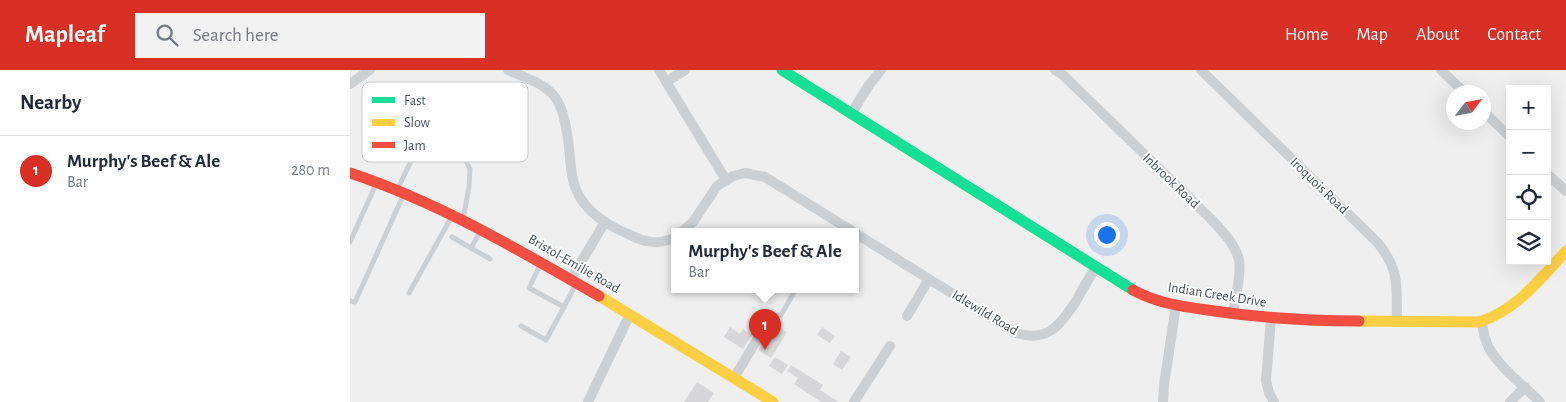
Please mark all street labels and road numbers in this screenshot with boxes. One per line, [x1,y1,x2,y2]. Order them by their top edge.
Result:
street label: Inbrook Road [1140,151,1202,211]
street label: Iroquois Road [1287,155,1351,217]
street label: Bristol-Emilie Road [526,232,622,296]
street label: Indian Creek Drive [1167,280,1267,310]
street label: Idlewild Road [950,288,1020,338]

